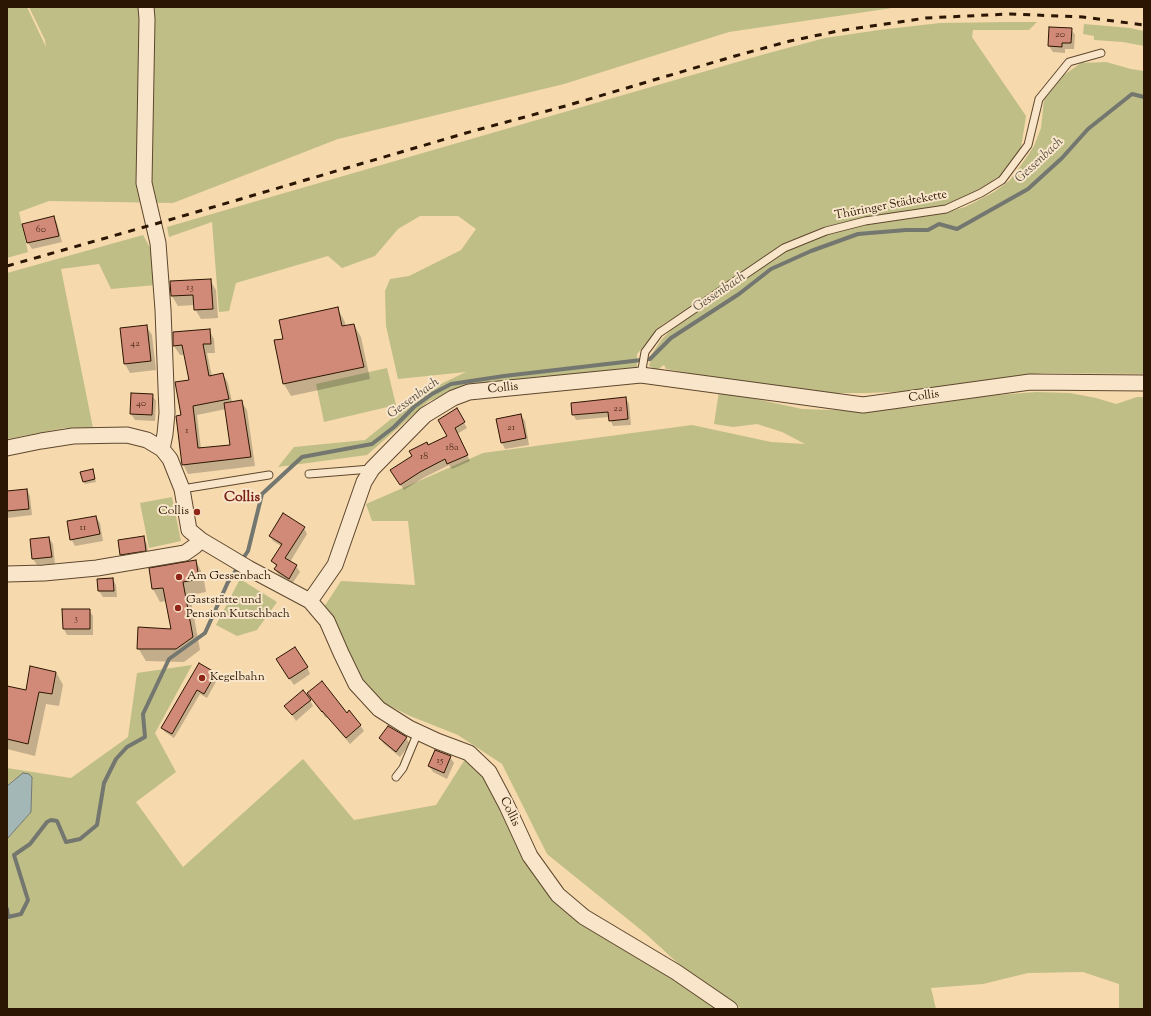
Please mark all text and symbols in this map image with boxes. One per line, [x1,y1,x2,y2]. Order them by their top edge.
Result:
house number: 20 [1055,29,1065,41]
water label: Gessenbach [1013,135,1067,187]
street label: Thüringer Städtekette [834,188,948,224]
house number: 60 [36,224,46,236]
water label: Gessenbach [691,270,749,316]
house number: 13 [186,282,194,294]
house number: 42 [130,338,140,350]
water label: Gessenbach [385,375,443,423]
street label: Collis [487,380,519,398]
street label: Collis [908,388,940,406]
house number: 40 [136,398,146,410]
house number: 22 [613,403,623,415]
house number: 21 [507,422,515,434]
house number: 1 [185,425,189,437]
house number: 18a [445,442,459,454]
house number: 18 [420,451,428,463]
district label: Collis [224,491,260,507]
place label: Collis [158,505,189,519]
marker: Collis [192,507,202,517]
house number: 11 [80,522,86,534]
place label: Am Gessenbach [187,570,271,584]
marker: Am Gessenbach [174,572,184,582]
place label: Gaststätte und Pension Kutschbach [186,594,290,622]
marker: Gaststätte und Pension Kutschbach [173,603,183,613]
house number: 3 [74,613,78,625]
place label: Kegelbahn [210,671,265,685]
marker: Kegelbahn [197,673,207,683]
house number: 15 [437,755,443,767]
street label: Collis [496,795,522,829]

